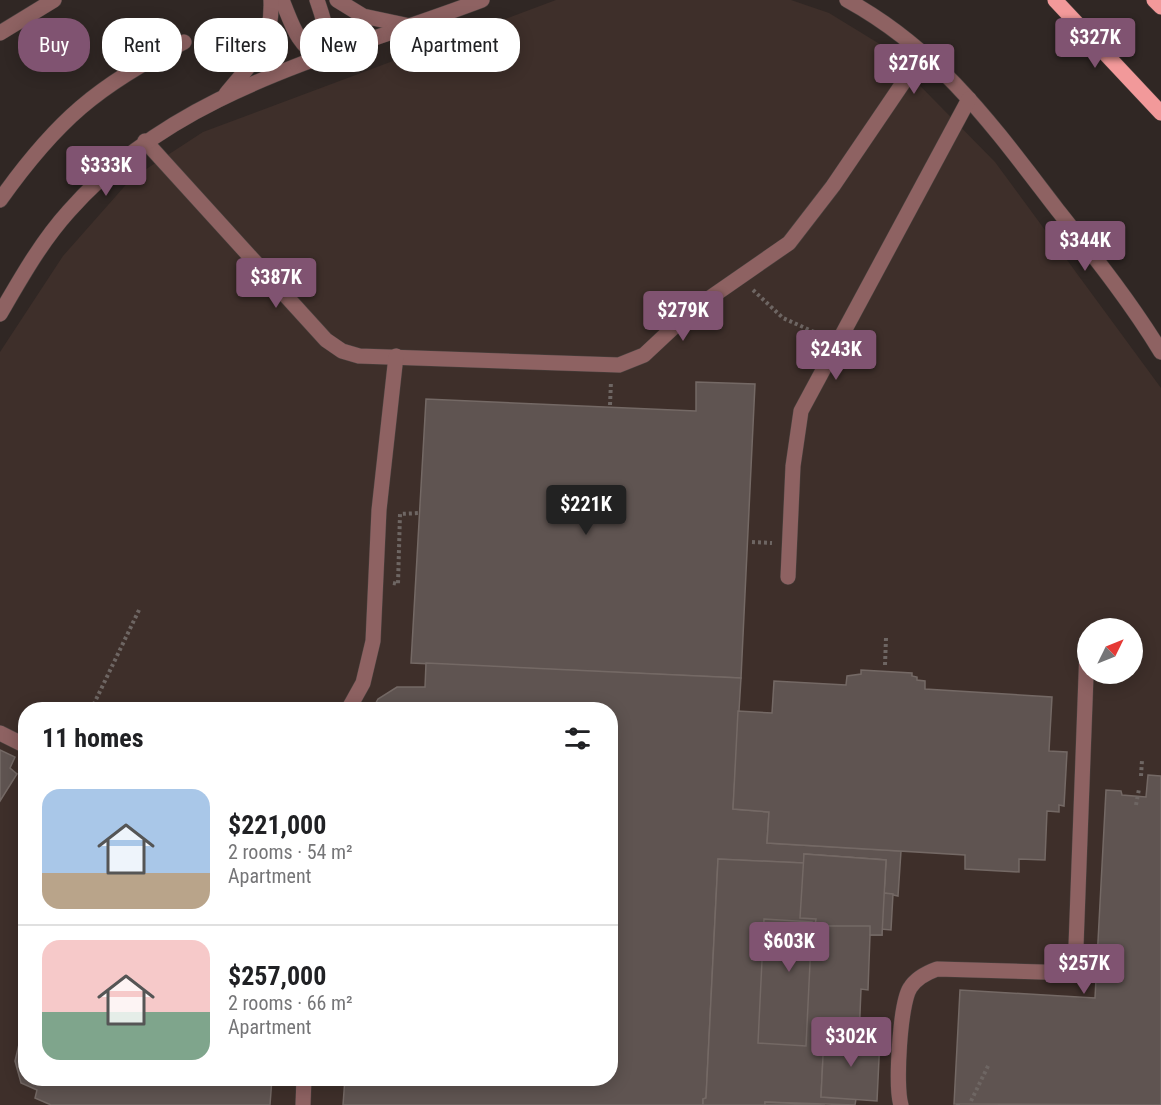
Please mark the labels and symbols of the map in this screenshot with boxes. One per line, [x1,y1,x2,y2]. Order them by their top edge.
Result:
pin: $327K [1053,18,1137,69]
pin: $276K [872,44,956,95]
pin: $333K [64,146,148,197]
pin: $344K [1043,221,1127,272]
pin: $387K [234,258,318,309]
pin: $279K [641,291,725,342]
pin: $243K [794,330,878,381]
pin: $221K [544,485,628,536]
north arrow [1077,618,1143,684]
pin: $603K [747,922,831,973]
pin: $257K [1042,944,1126,995]
pin: $302K [809,1017,893,1068]

